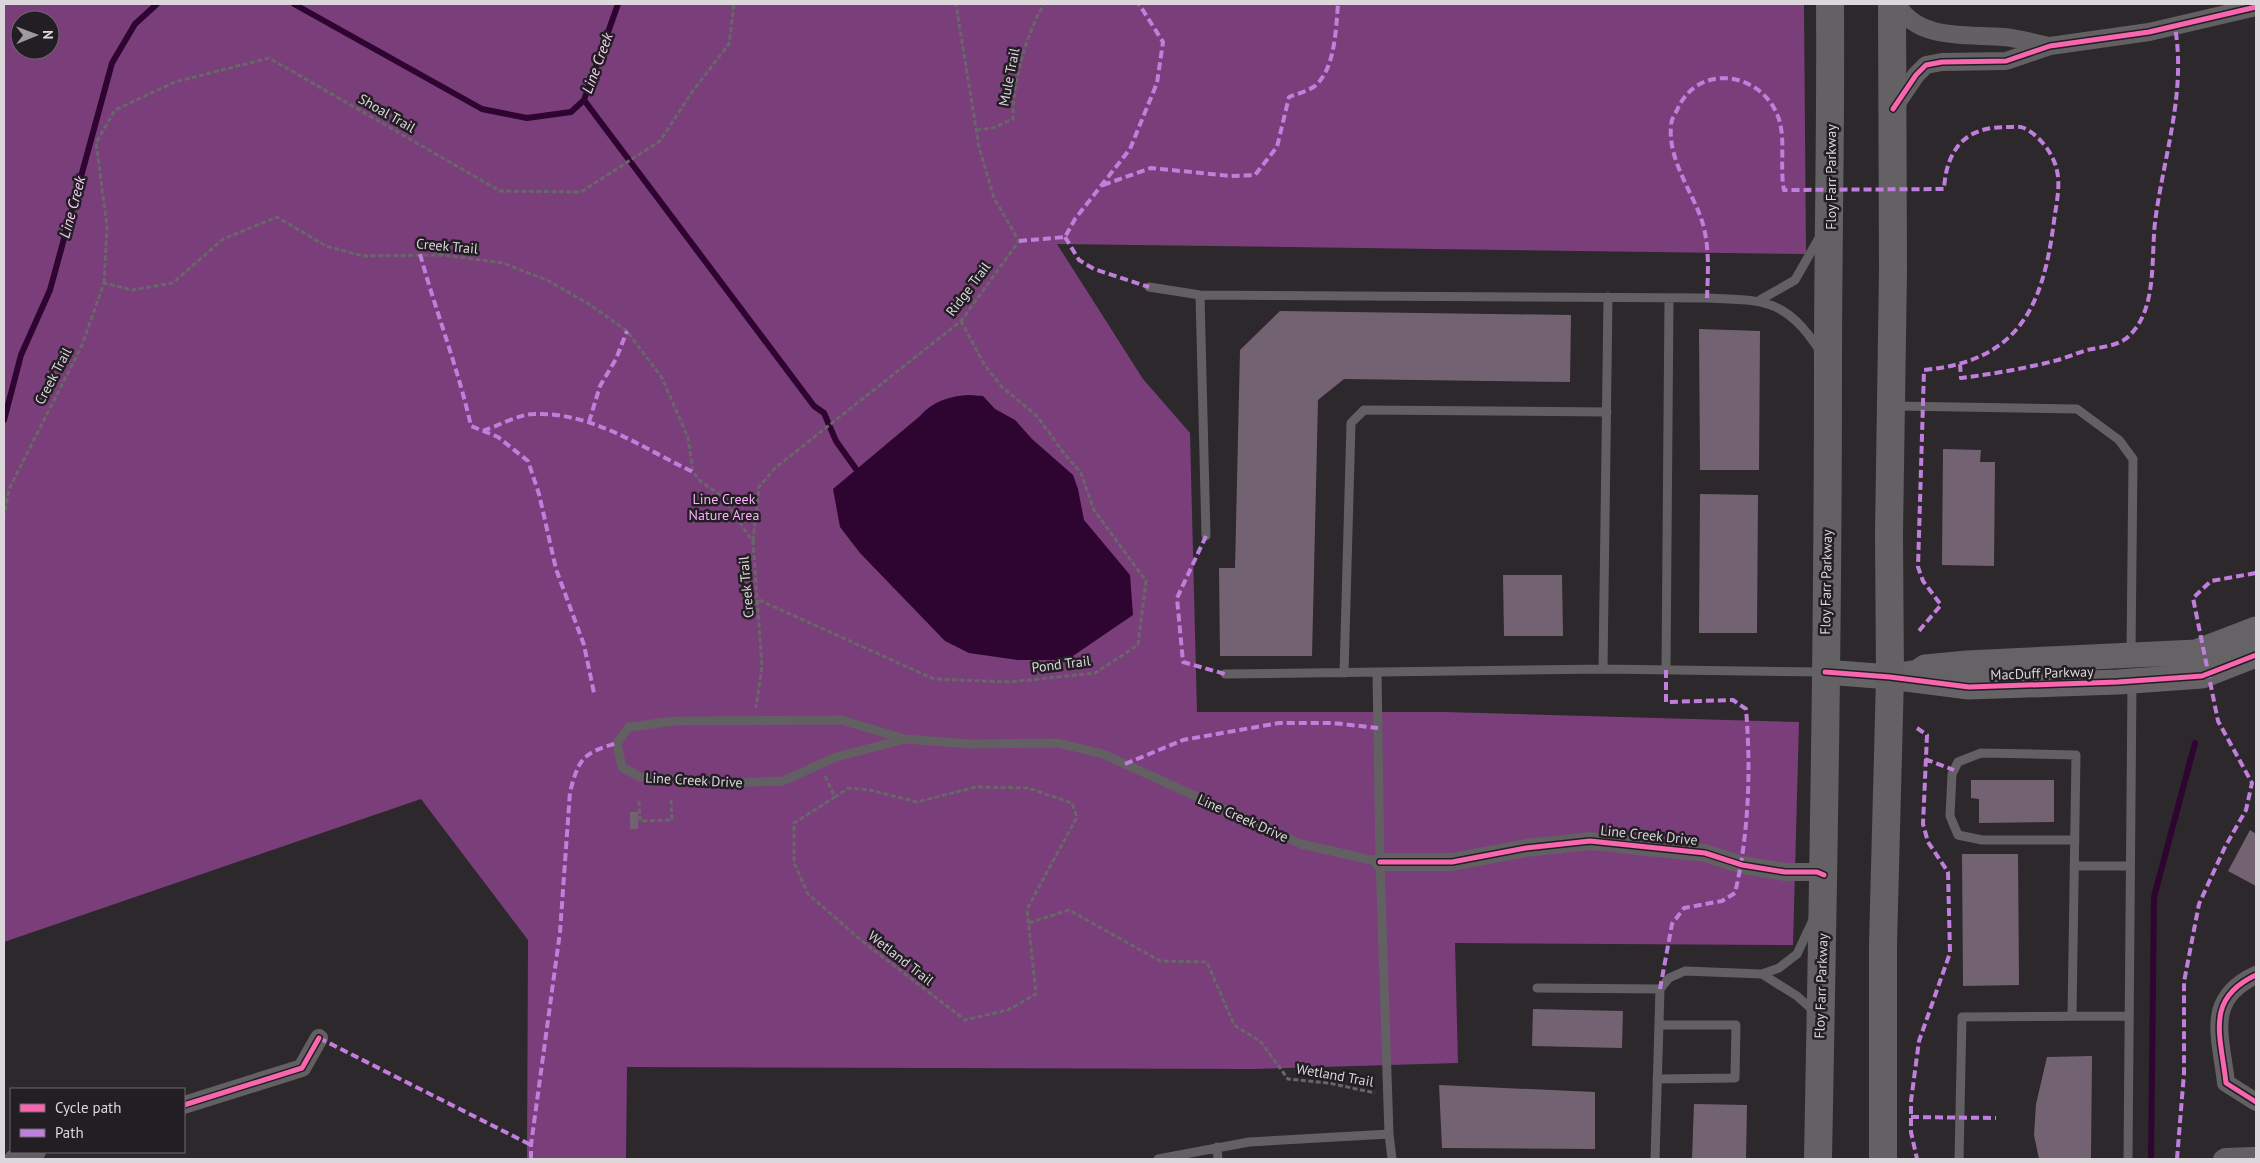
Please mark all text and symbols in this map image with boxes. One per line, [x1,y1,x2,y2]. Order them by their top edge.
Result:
north arrow [10,10,60,60]
water label: Line Creek [577,29,617,96]
text: N [39,30,57,40]
street label: Mule Trail [995,46,1023,108]
street label: Shoal Trail [355,90,419,136]
street label: Floy Farr Parkway [1822,124,1840,230]
water label: Line Creek [55,173,90,240]
street label: Creek Trail [415,234,479,258]
street label: Ridge Trail [942,258,994,320]
street label: Creek Trail [30,344,76,408]
park label: Line Creek Nature Area [689,490,759,524]
street label: Floy Farr Parkway [1816,529,1836,635]
street label: Creek Trail [734,555,758,619]
street label: Pond Trail [1031,651,1091,677]
street label: MacDuff Parkway [1990,662,2094,684]
street label: Line Creek Drive [645,768,743,792]
street label: Line Creek Drive [1195,790,1291,846]
street label: Line Creek Drive [1600,821,1698,849]
street label: Wetland Trail [865,927,937,989]
street label: Floy Farr Parkway [1810,933,1832,1039]
street label: Wetland Trail [1295,1059,1375,1091]
legend [10,1088,185,1153]
text: Cycle path [55,1098,121,1117]
text: Path [55,1123,84,1142]

